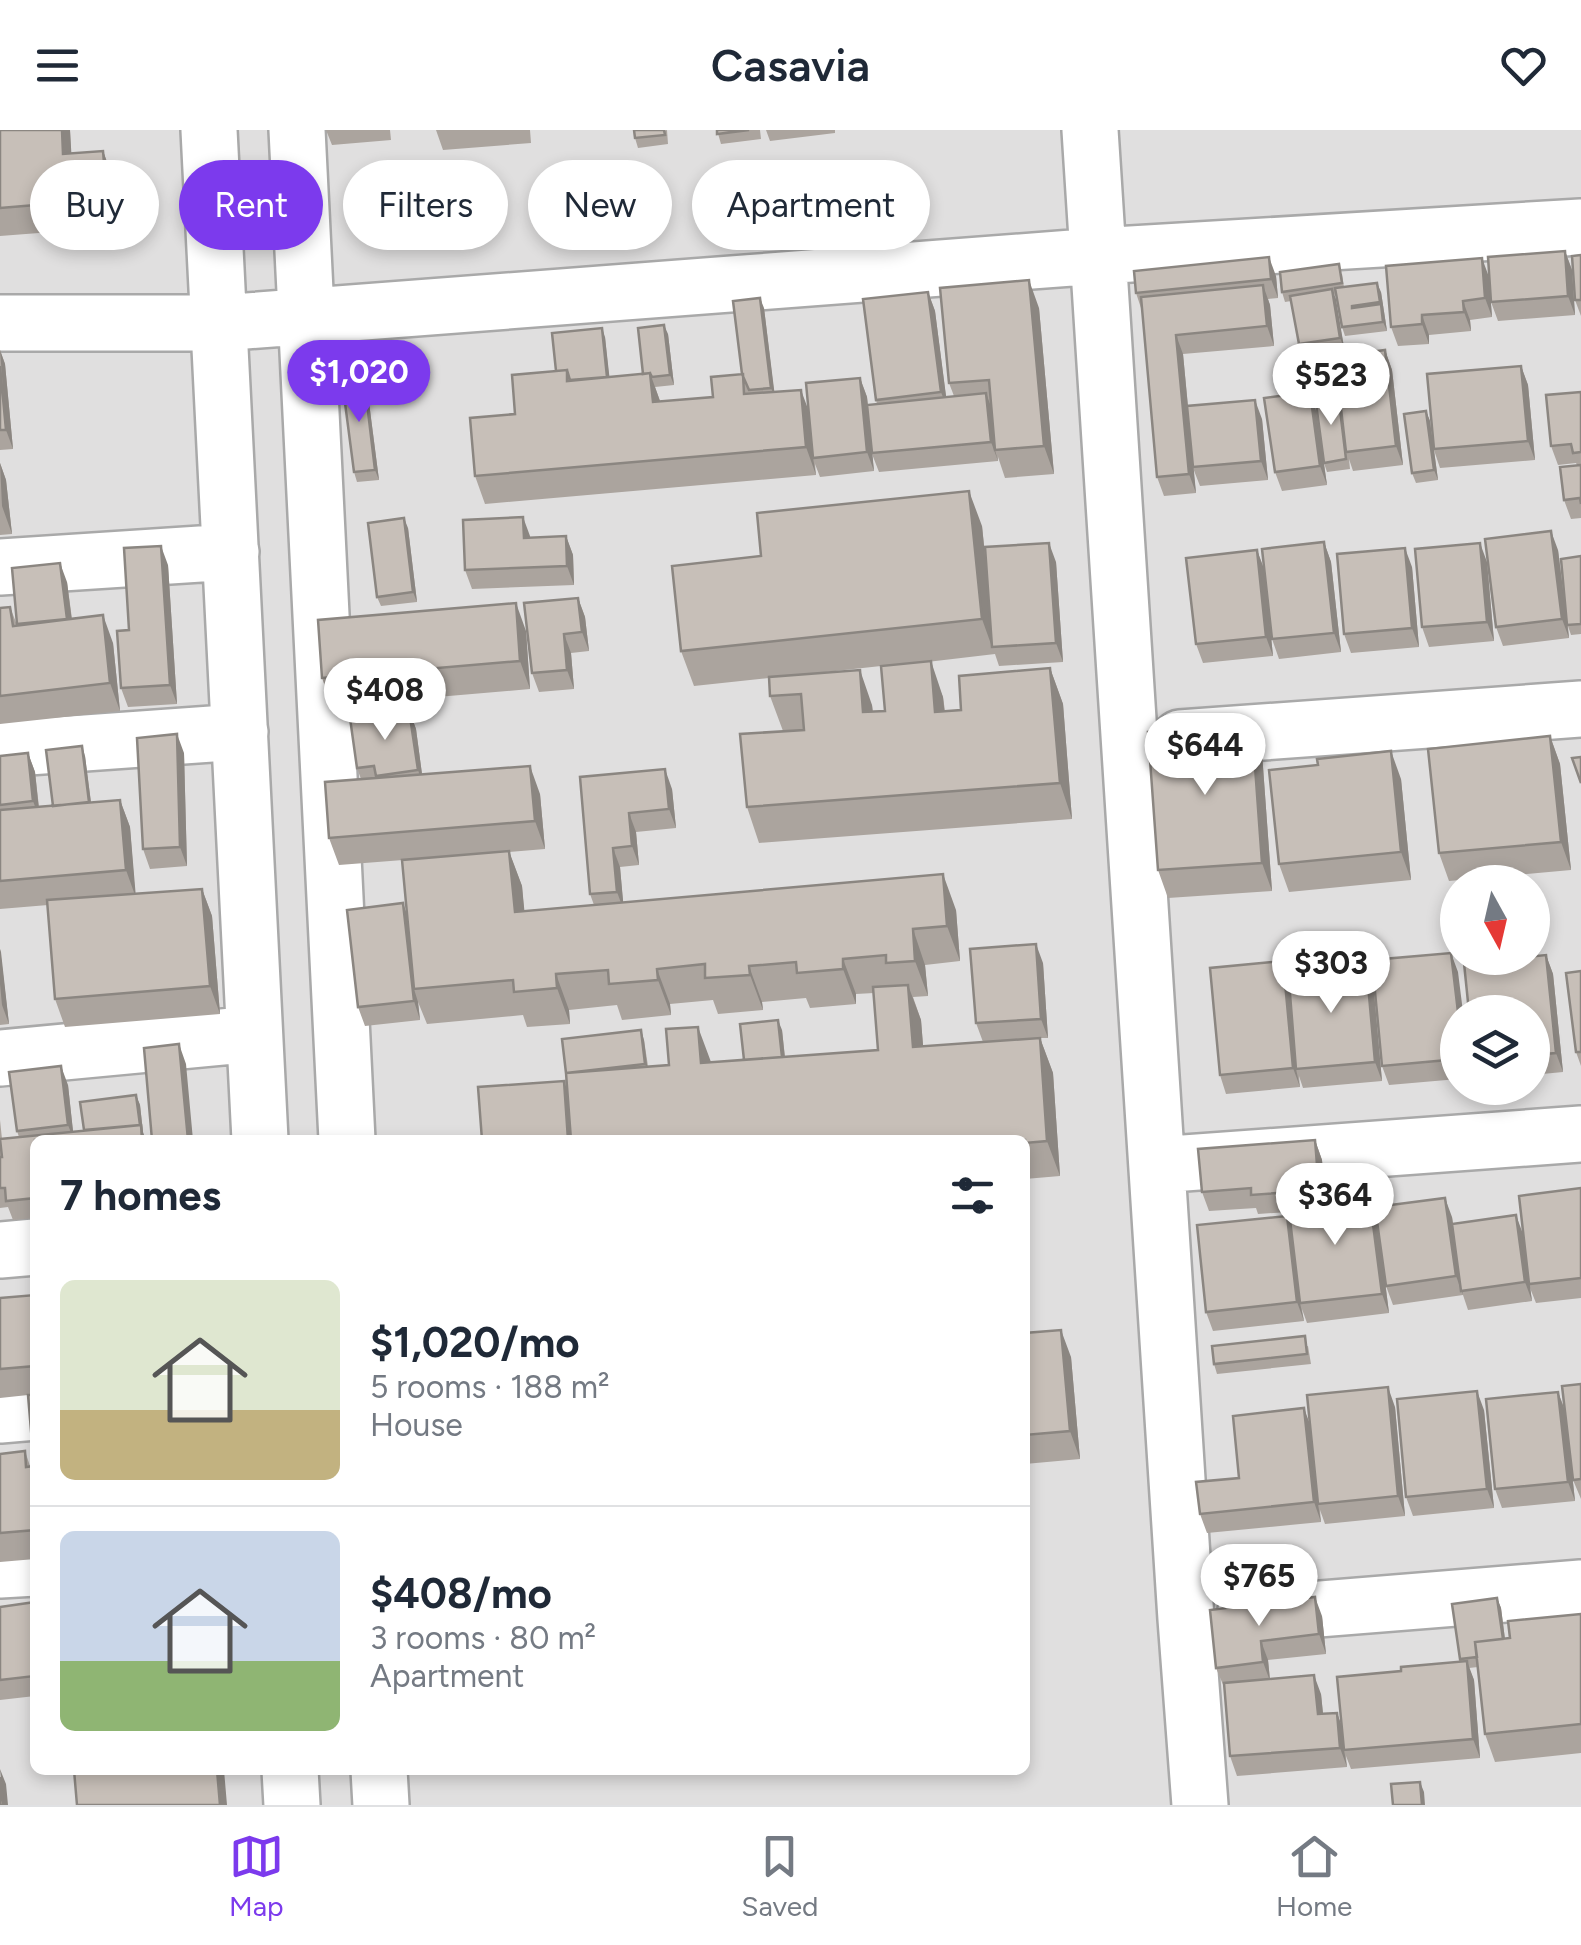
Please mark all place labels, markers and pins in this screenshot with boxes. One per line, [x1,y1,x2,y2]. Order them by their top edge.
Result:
pin: $1,020 [278,340,440,425]
pin: $523 [1272,343,1390,428]
pin: $408 [326,658,444,743]
pin: $644 [1146,713,1264,798]
pin: $303 [1272,931,1390,1016]
pin: $364 [1276,1163,1394,1248]
pin: $765 [1200,1544,1318,1629]

